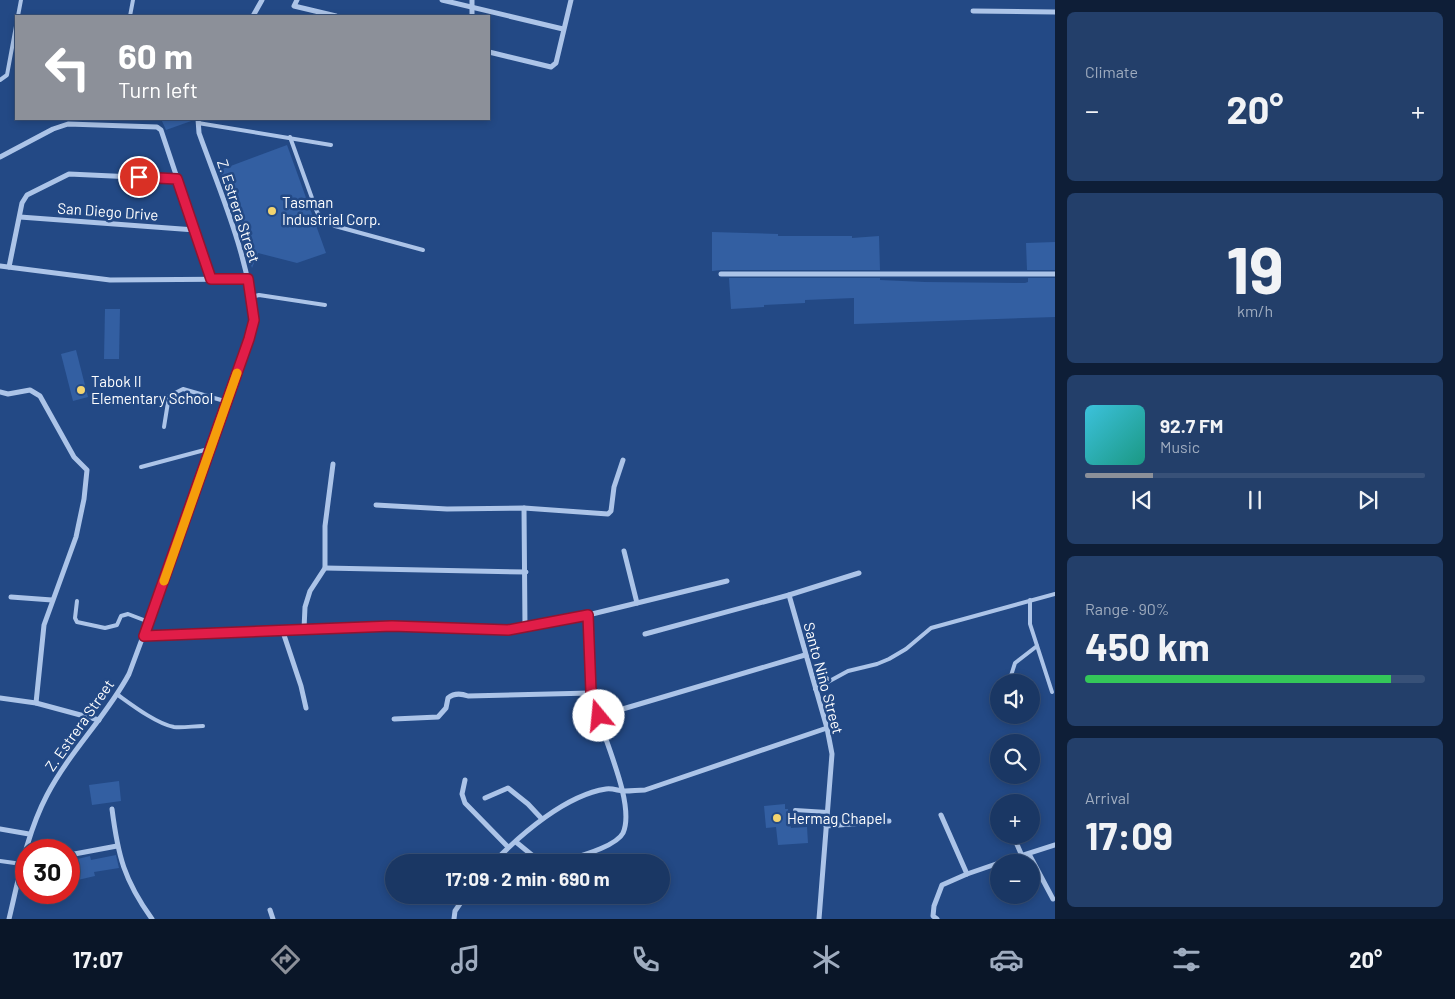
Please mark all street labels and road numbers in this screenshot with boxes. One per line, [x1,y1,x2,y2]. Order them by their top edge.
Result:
street label: Z. Estrera Street [214,157,264,265]
street label: San Diego Drive [57,198,159,224]
street label: Santo Niño Street [800,620,848,736]
street label: Z. Estrera Street [41,676,117,774]

